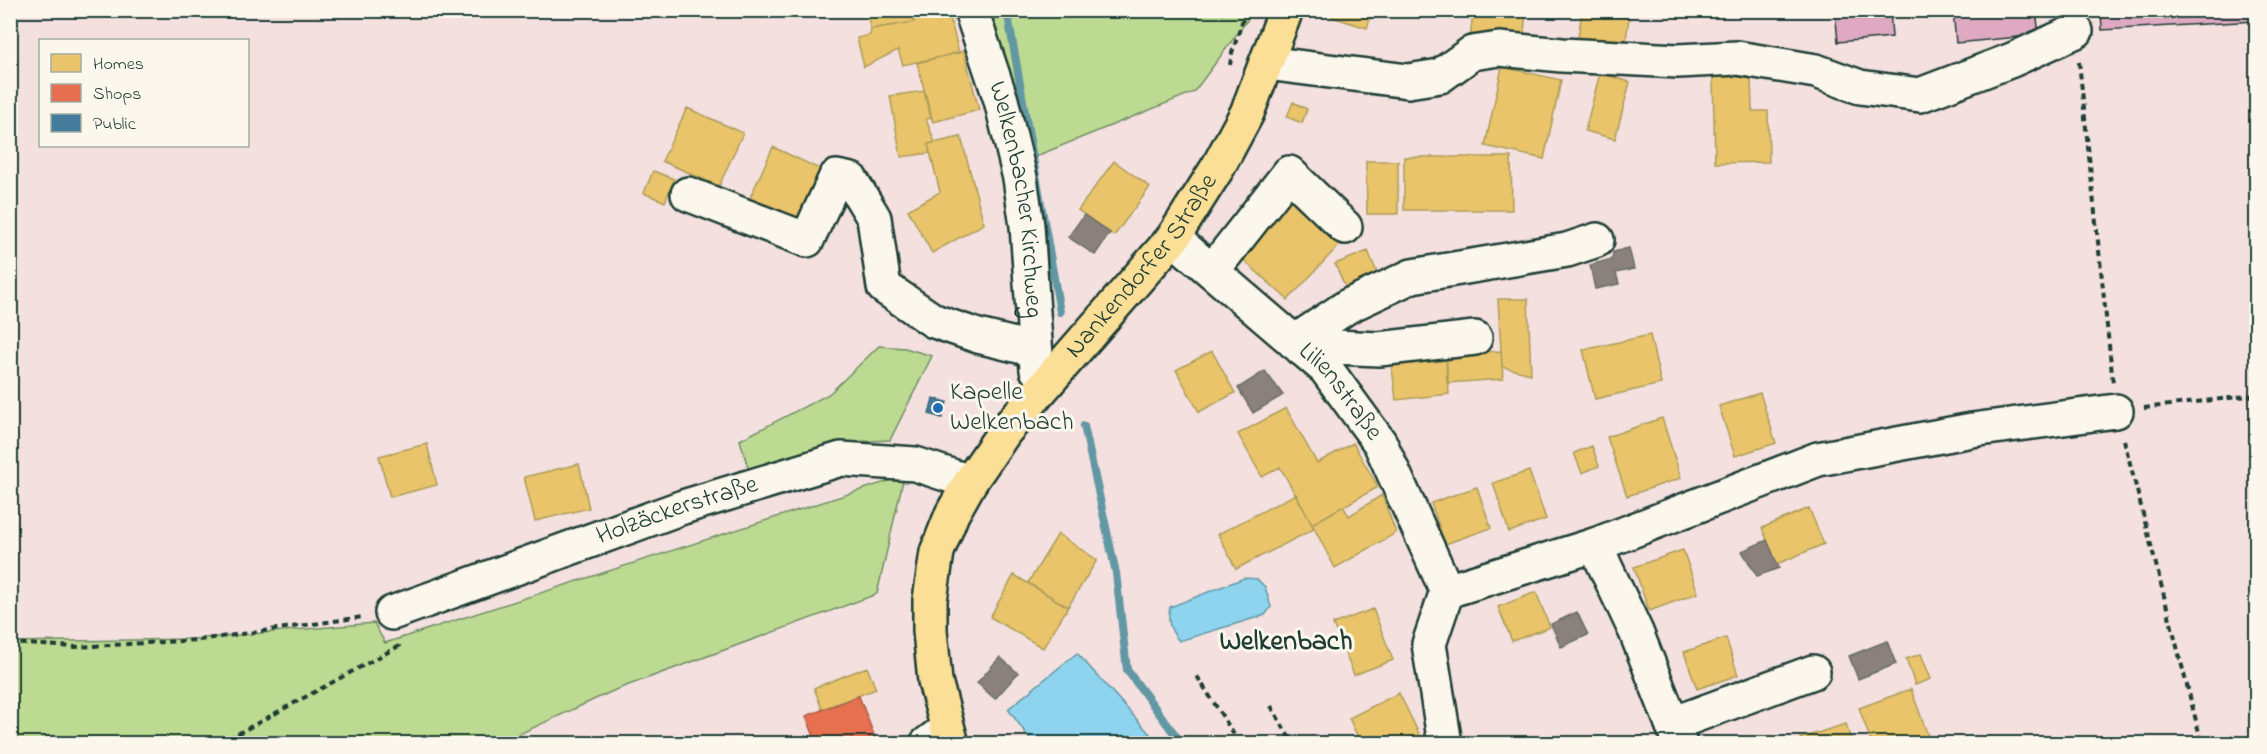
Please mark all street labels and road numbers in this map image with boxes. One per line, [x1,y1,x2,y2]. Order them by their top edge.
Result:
street label: Welkenbacher Kirchweg [977,76,1052,319]
street label: Nankendorfer Straße [1057,166,1228,367]
street label: Lilienstraße [1289,334,1392,449]
street label: Holzäckerstraße [591,466,763,556]

